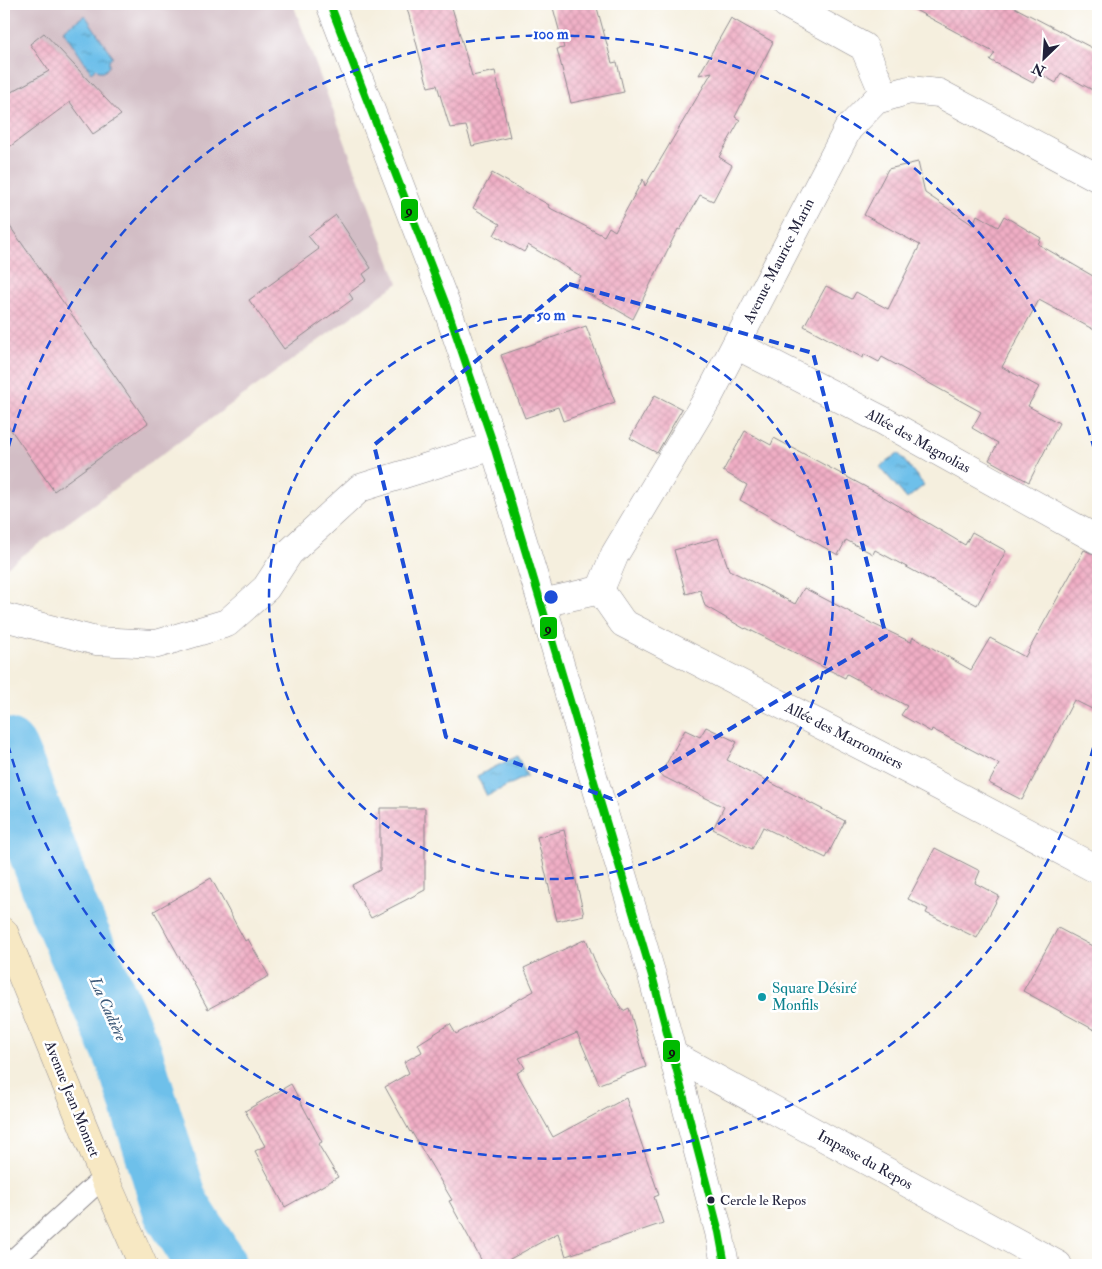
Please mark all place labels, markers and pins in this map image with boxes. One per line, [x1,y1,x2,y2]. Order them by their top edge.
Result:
centre of rings [542,588,560,606]
place label: Square Désiré Monfils [772,979,857,1015]
marker: Square Désiré Monfils [756,991,768,1003]
place label: Cercle le Repos [720,1192,806,1210]
marker: Cercle le Repos [706,1195,716,1205]

